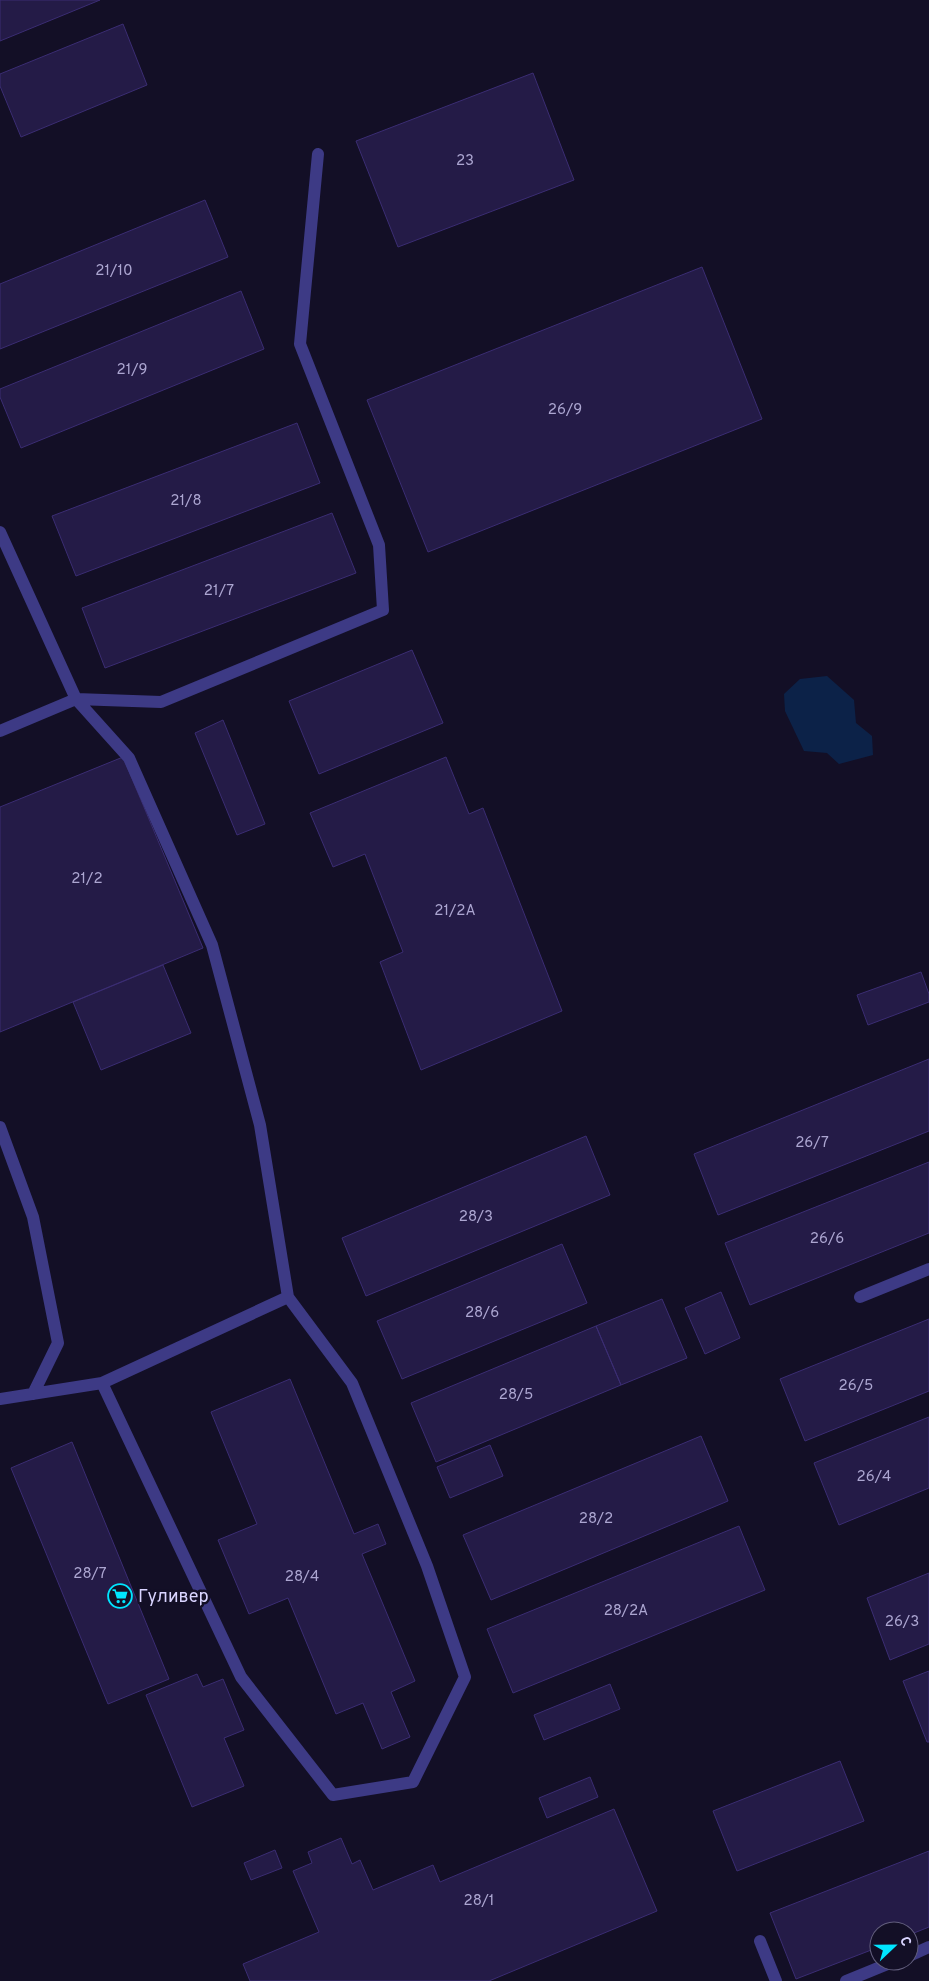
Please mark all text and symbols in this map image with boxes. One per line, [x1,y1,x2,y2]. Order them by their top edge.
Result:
house number: 23 [456,152,474,171]
house number: 21/10 [95,262,133,281]
house number: 21/9 [116,361,148,380]
house number: 26/9 [548,401,582,420]
house number: 21/8 [170,492,202,511]
house number: 21/7 [204,582,234,601]
house number: 21/2 [71,870,103,889]
house number: 21/2А [434,902,476,921]
house number: 26/7 [795,1134,829,1153]
house number: 28/3 [459,1208,493,1227]
house number: 26/6 [810,1230,844,1249]
house number: 28/6 [465,1304,499,1323]
house number: 26/5 [839,1377,873,1396]
house number: 28/5 [499,1386,533,1405]
house number: 26/4 [857,1468,891,1487]
house number: 28/2 [579,1510,613,1529]
house number: 28/7 [73,1565,107,1584]
house number: 28/4 [285,1568,319,1587]
supermarket icon: Гуливер [107,1583,133,1609]
place label: Гуливер [138,1586,209,1609]
house number: 28/2А [604,1602,648,1621]
house number: 26/3 [885,1613,919,1632]
house number: 28/1 [464,1892,494,1911]
north arrow [869,1921,919,1971]
text: С [895,1934,914,1949]

